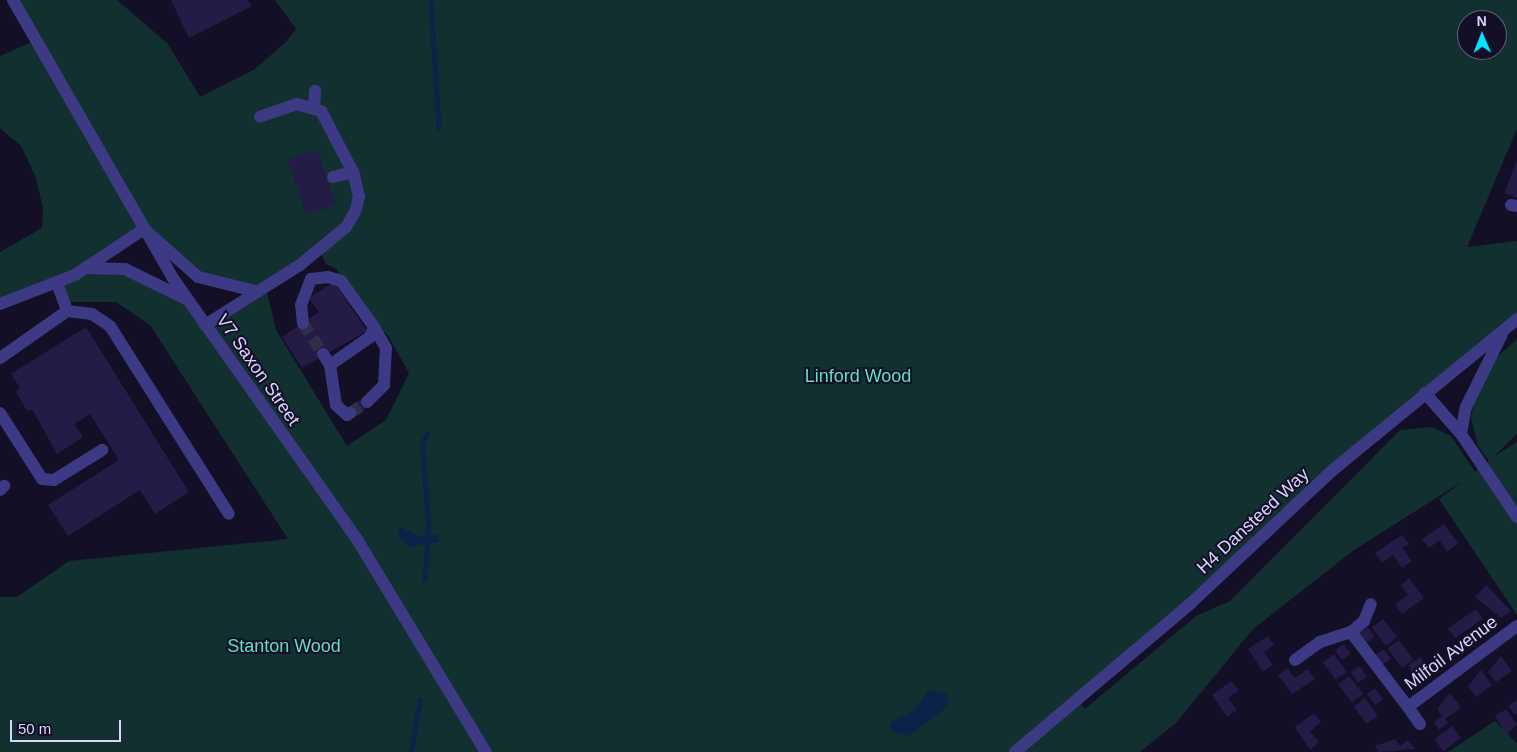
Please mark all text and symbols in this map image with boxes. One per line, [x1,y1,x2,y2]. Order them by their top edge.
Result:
north arrow [1457,10,1507,60]
text: N [1477,13,1487,29]
street label: V7 Saxon Street [212,310,304,430]
park label: Linford Wood [805,365,911,387]
street label: H4 Dansteed Way [1192,464,1314,578]
street label: Milfoil Avenue [1400,611,1502,695]
park label: Stanton Wood [227,635,341,657]
scale bar [12,710,124,742]
text: 50 m [18,720,51,737]

